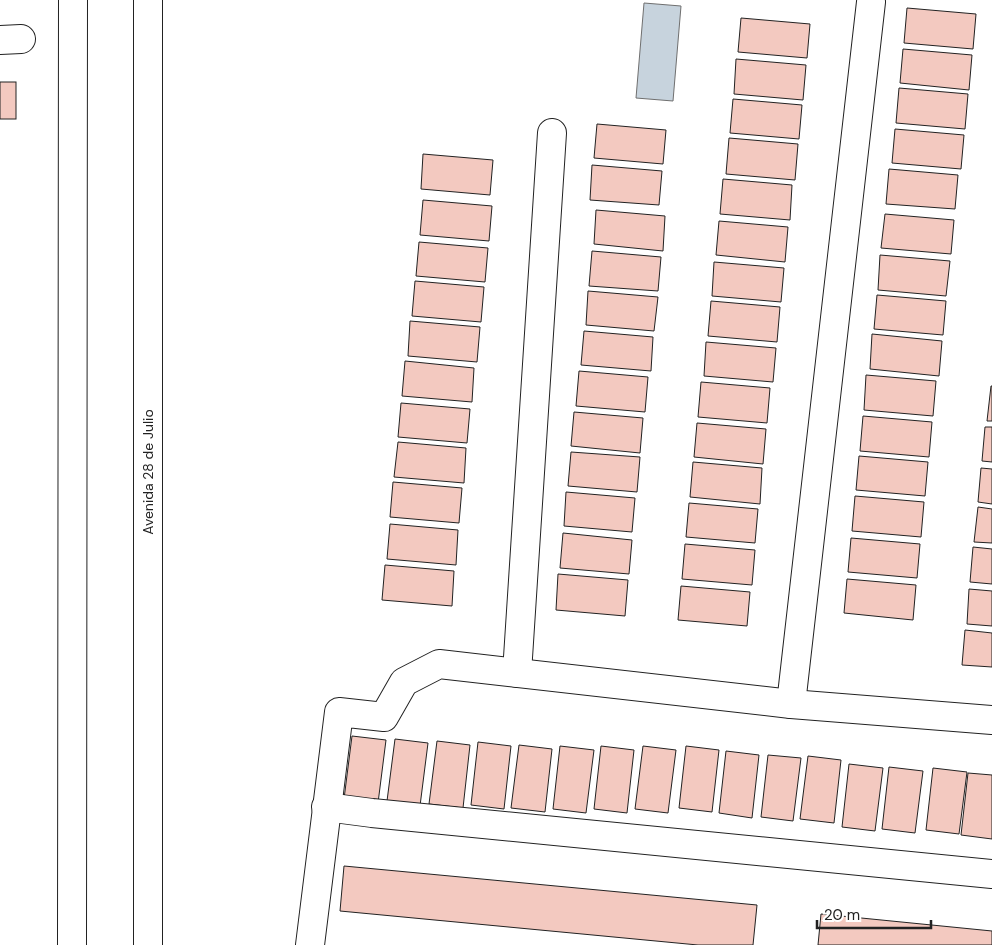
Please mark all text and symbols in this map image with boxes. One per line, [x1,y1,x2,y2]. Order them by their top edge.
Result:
street label: Avenida 28 de Julio [139,409,157,535]
scale bar [817,898,931,930]
text: 20 m [824,905,860,925]

